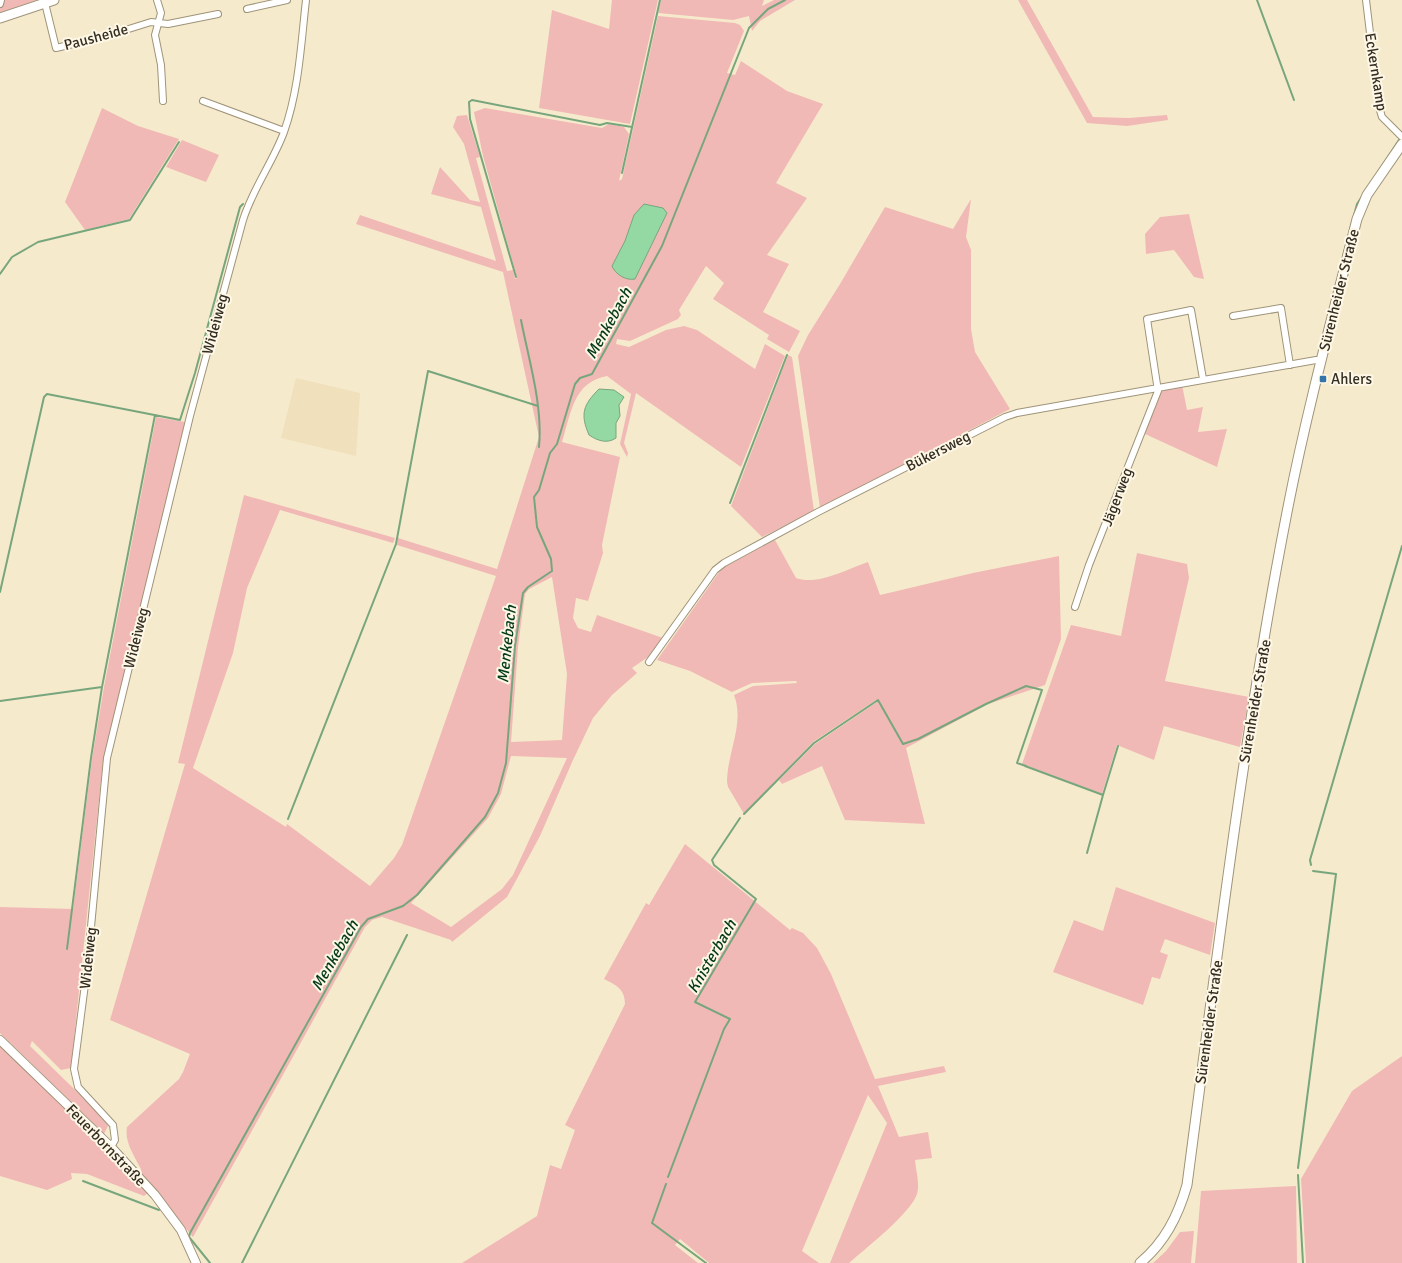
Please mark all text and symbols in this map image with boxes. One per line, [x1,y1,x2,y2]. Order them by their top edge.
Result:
street label: Pausheide [62,20,130,54]
street label: Eckernkamp [1361,32,1391,112]
street label: Sürenheider Straße [1315,227,1363,353]
water label: Menkebach [581,283,637,362]
street label: Wideiweg [198,292,232,356]
place label: Ahlers [1331,370,1373,388]
marker: Ahlers [1318,374,1328,384]
street label: Bükersweg [903,427,973,475]
street label: Jägerweg [1098,465,1136,529]
water label: Menkebach [493,603,521,684]
street label: Wideiweg [120,606,152,670]
street label: Sürenheider Straße [1235,638,1275,764]
water label: Knisterbach [683,915,742,997]
water label: Menkebach [307,916,364,994]
street label: Wideiweg [76,926,100,990]
street label: Sürenheider Straße [1191,959,1227,1085]
street label: Feuerbornstraße [62,1100,150,1190]

